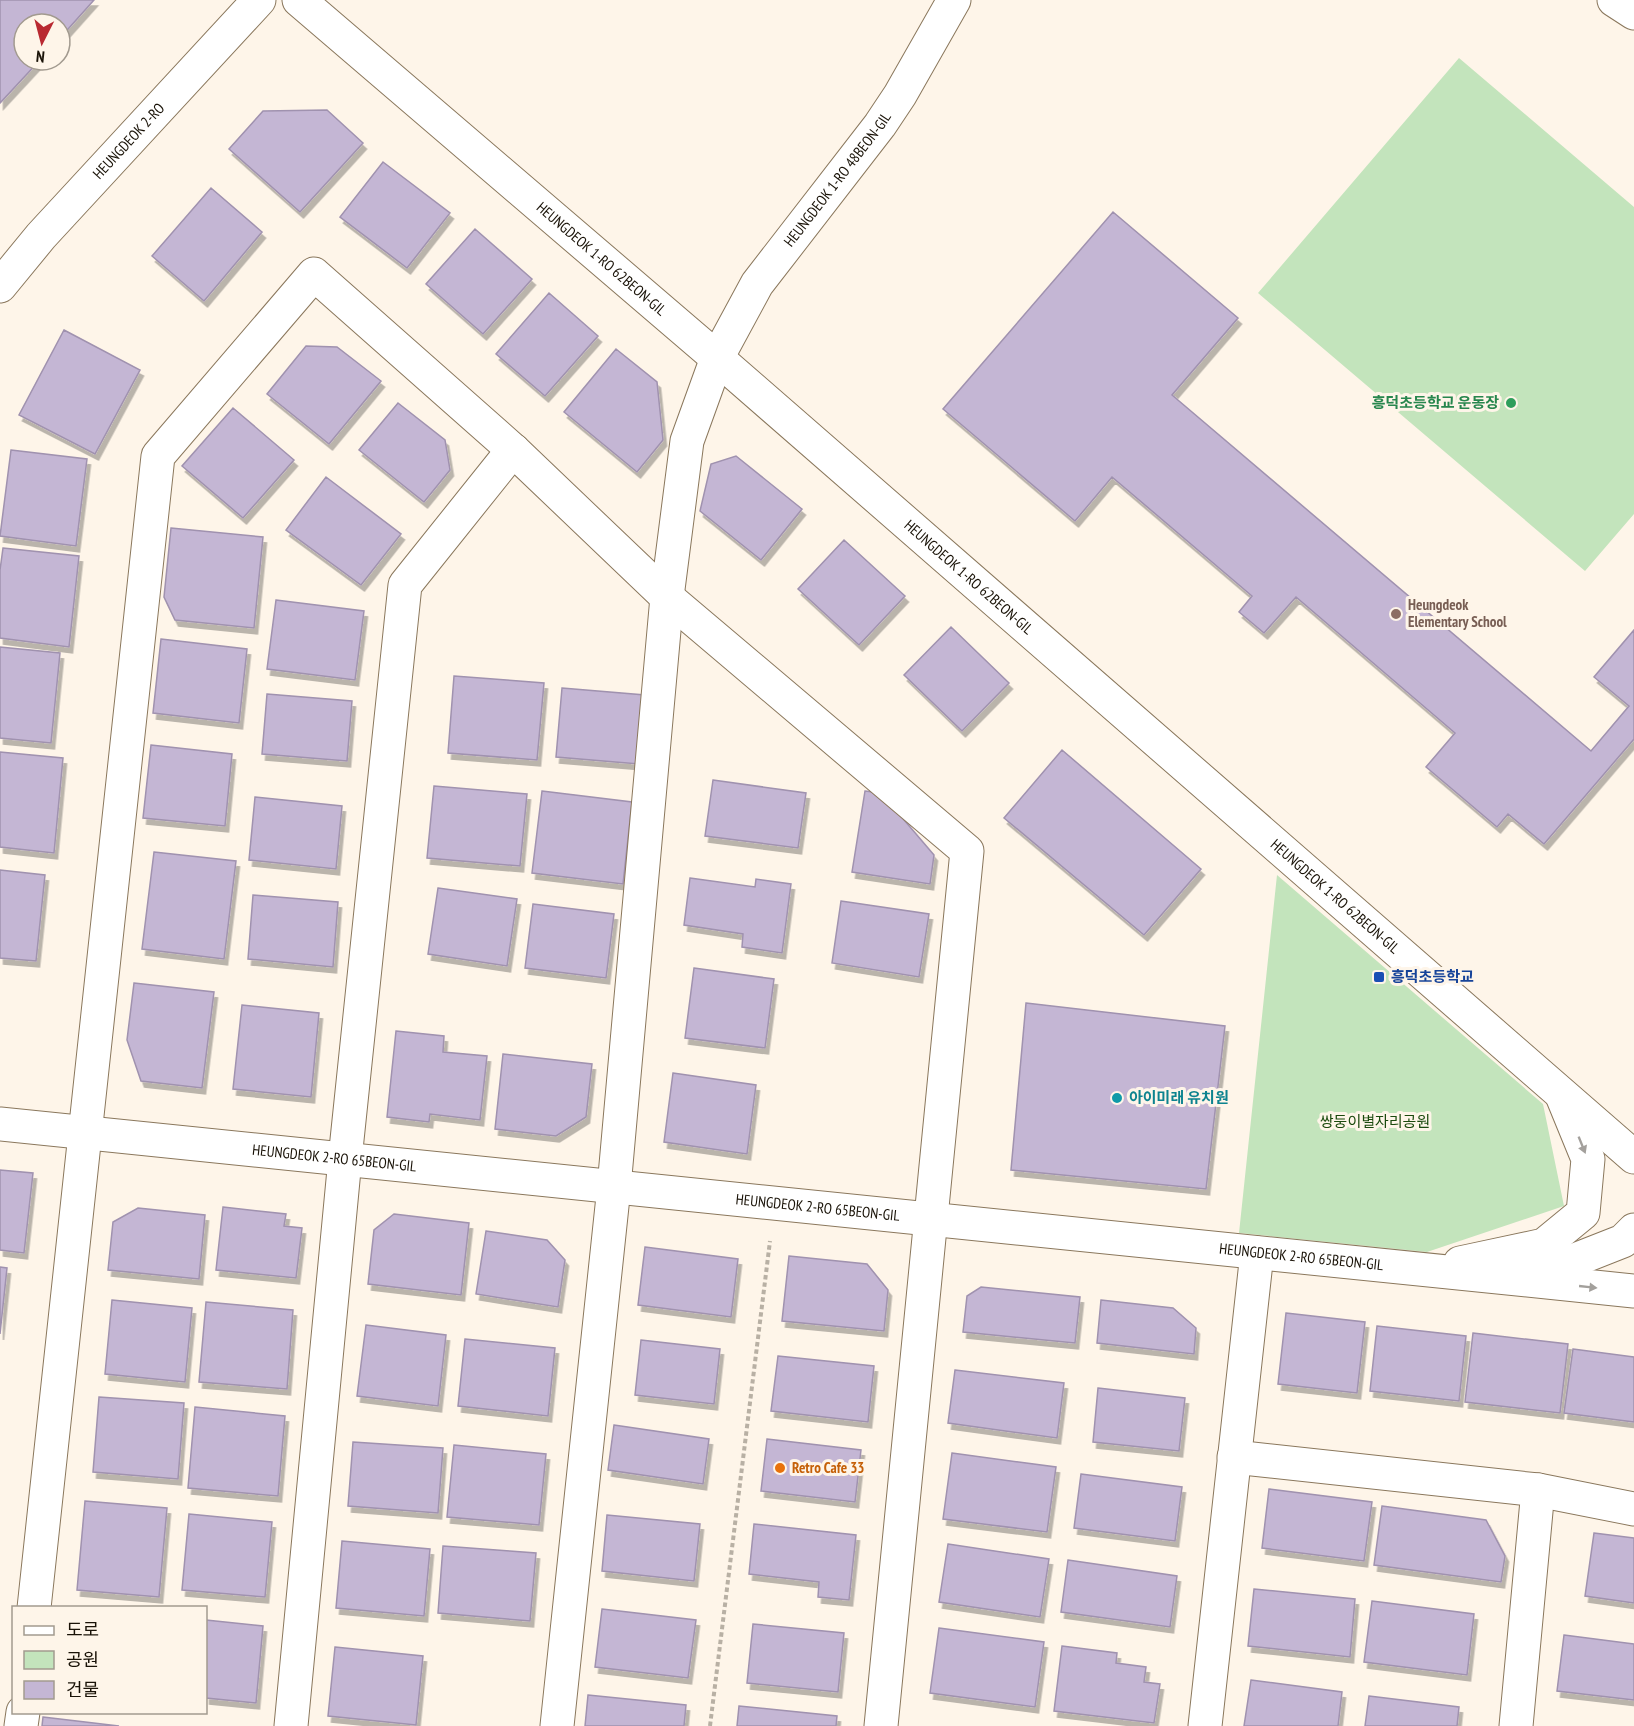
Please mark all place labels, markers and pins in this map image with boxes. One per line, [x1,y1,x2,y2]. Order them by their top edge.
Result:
place label: 흥덕초등학교 운동장 [1372,393,1499,412]
marker: 흥덕초등학교 운동장 [1504,396,1518,410]
place label: Heungdeok Elementary School [1408,595,1507,631]
marker: Heungdeok Elementary School [1389,607,1403,621]
place label: 흥덕초등학교 [1391,967,1474,986]
marker: 흥덕초등학교 [1372,970,1386,984]
place label: 아이미래 유치원 [1129,1088,1229,1107]
marker: 아이미래 유치원 [1110,1091,1124,1105]
place label: Retro Cafe 33 [792,1458,864,1477]
marker: Retro Cafe 33 [773,1461,787,1475]

